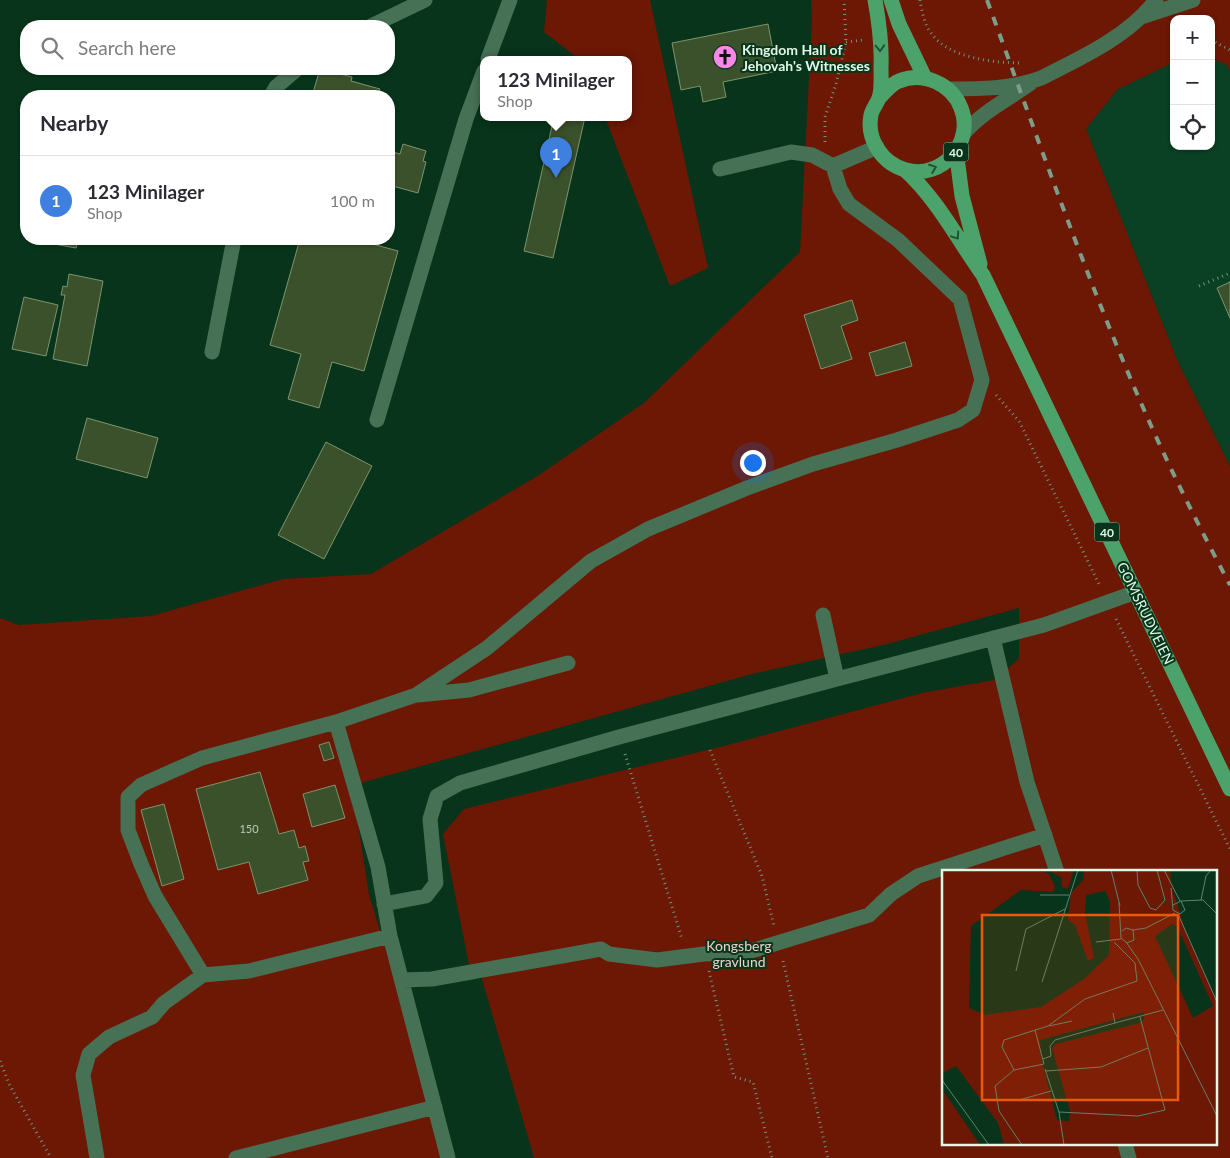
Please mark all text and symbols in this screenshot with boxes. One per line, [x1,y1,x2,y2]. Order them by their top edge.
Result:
map controls [1170,15,1215,150]
button: + [1170,15,1215,60]
search box [20,20,395,75]
icon: search [38,34,66,62]
text: Search here [78,36,176,59]
place label: Kingdom Hall of Jehovah's Witnesses [742,41,870,74]
church icon: Kingdom Hall of Jehovah's Witnesses [712,44,738,70]
one-way arrow [875,45,886,53]
popup [480,56,632,121]
button: − [1170,60,1215,105]
text: 123 Minilager [497,68,615,91]
text: Shop [497,91,533,110]
button: locate [1170,105,1215,150]
text: Nearby [40,110,108,135]
pin: 1 [540,137,572,178]
road number: 40 [944,142,968,162]
one-way arrow [928,164,936,174]
text: 123 Minilager [87,180,204,203]
text: 1 [51,191,61,210]
text: 100 m [330,191,375,210]
text: Shop [87,203,123,222]
one-way arrow [950,231,959,240]
your location [740,450,766,476]
road number: 40 [1094,522,1120,542]
street label: GOMSRUDVEIEN [1114,559,1178,667]
house number: 150 [239,822,259,835]
inset map [942,870,1218,1146]
park label: Kongsberg gravlund [706,937,772,970]

